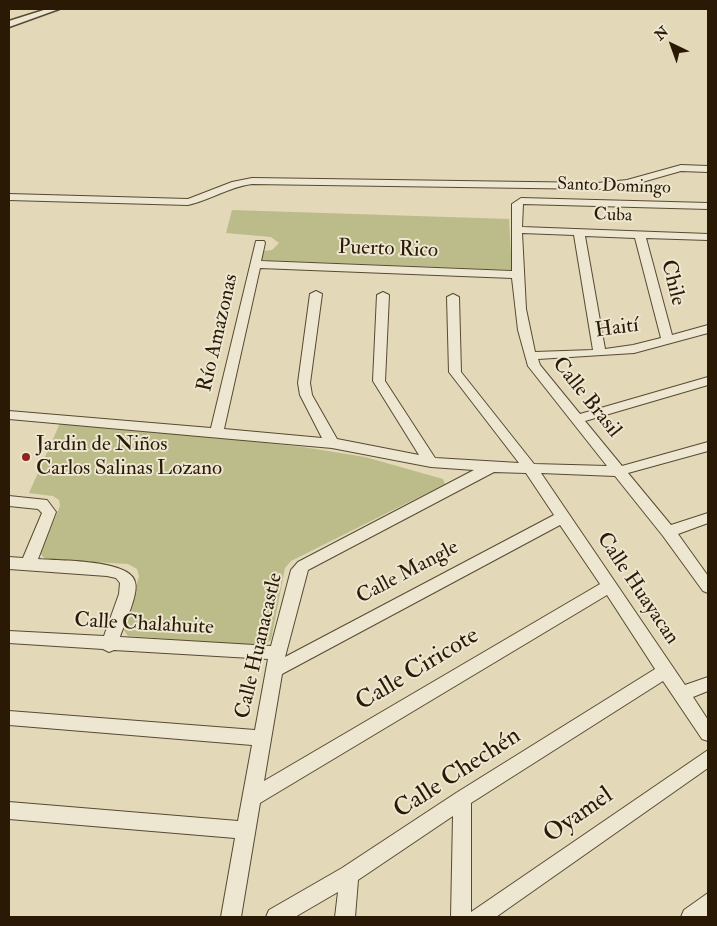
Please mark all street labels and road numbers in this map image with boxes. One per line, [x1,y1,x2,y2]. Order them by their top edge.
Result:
street label: Santo Domingo [557,174,671,200]
street label: Cuba [593,205,633,227]
street label: Puerto Rico [338,236,438,264]
street label: Chile [654,258,690,308]
street label: Río Amazonas [193,272,245,394]
street label: Haití [594,313,640,345]
street label: Calle Brasil [546,353,626,443]
street label: Calle Huayacan [590,528,684,650]
street label: Calle Mangle [353,536,463,610]
street label: Calle Huanacastle [231,571,289,721]
street label: Calle Chalahuite [74,609,214,641]
street label: Calle Ciricote [351,622,485,718]
street label: Calle Chechén [389,722,527,826]
street label: Oyamel [539,781,619,851]

